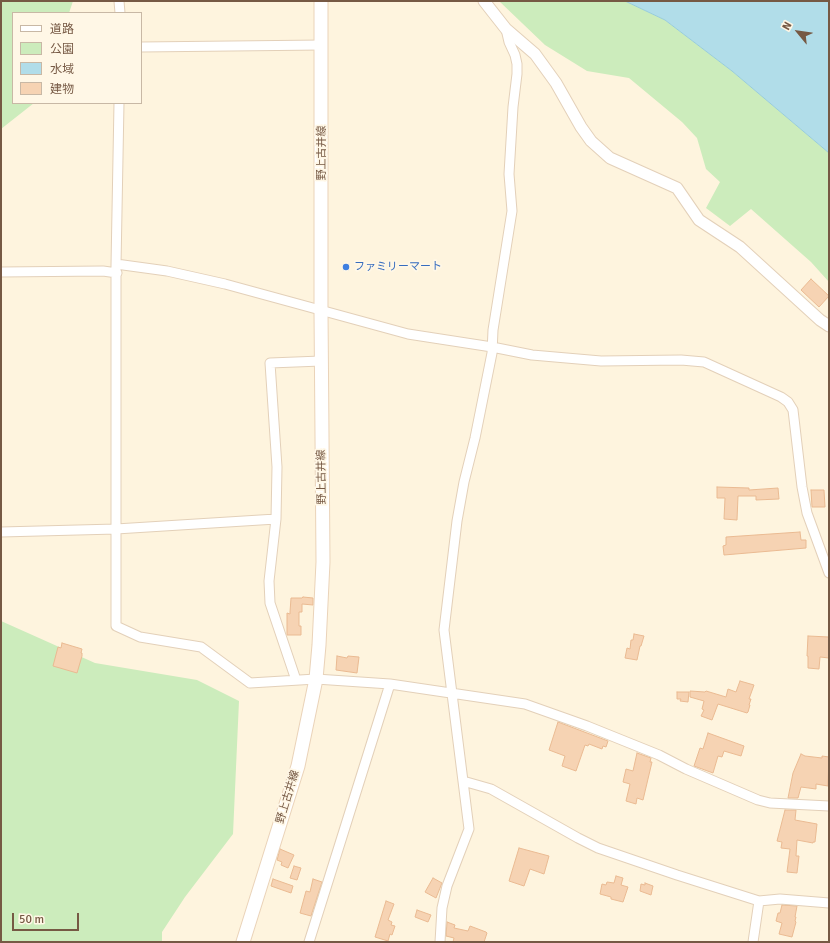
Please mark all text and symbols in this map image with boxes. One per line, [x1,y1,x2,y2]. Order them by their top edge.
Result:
legend [12,12,142,104]
north arrow [778,12,818,52]
text: N [780,19,795,32]
text: 道路 [50,22,74,37]
text: 公園 [50,42,74,57]
text: 水域 [50,62,74,77]
text: 建物 [50,82,74,97]
street label: 野上古井線 [315,126,329,180]
place label: ファミリーマート [354,260,442,274]
marker: ファミリーマート [341,262,351,272]
street label: 野上古井線 [315,449,329,505]
street label: 野上古井線 [274,769,302,825]
scale bar [14,905,81,931]
text: 50 m [19,912,44,927]

